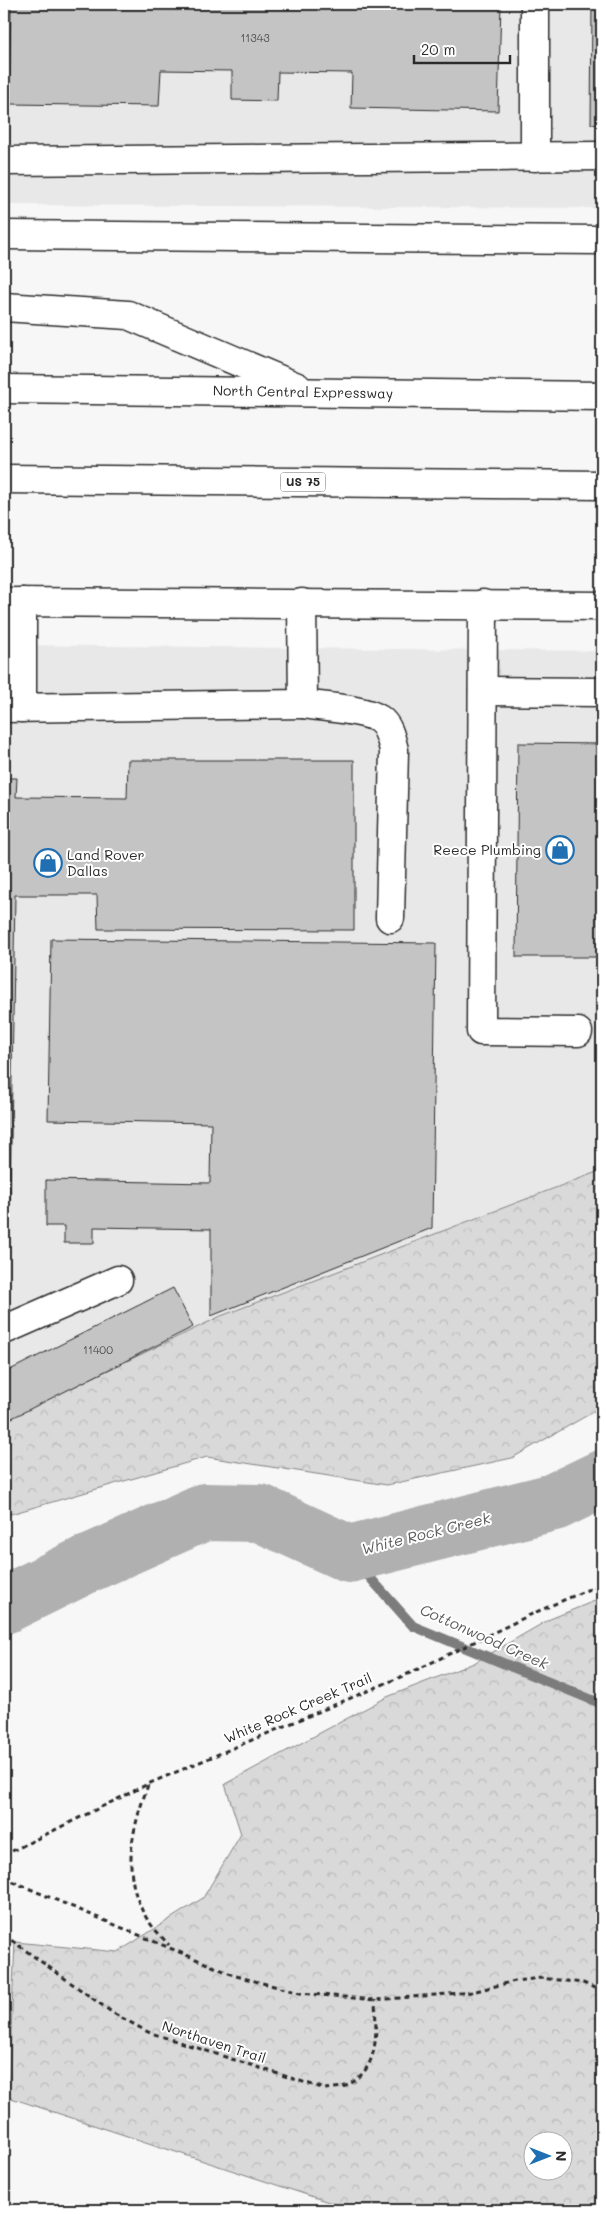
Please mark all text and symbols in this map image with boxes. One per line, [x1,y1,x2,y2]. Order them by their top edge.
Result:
house number: 11343 [240,30,270,45]
scale bar [414,32,510,64]
text: 20 m [421,39,455,59]
street label: North Central Expressway [213,380,393,403]
road number: US 75 [280,472,326,492]
shop icon: Reece Plumbing [545,835,575,865]
place label: Reece Plumbing [433,840,541,859]
place label: Land Rover Dallas [67,845,145,880]
shop icon: Land Rover Dallas [33,848,63,878]
house number: 11400 [83,1342,113,1357]
water label: White Rock Creek [359,1507,493,1559]
water label: Cottonwood Creek [417,1599,553,1674]
street label: White Rock Creek Trail [221,1668,375,1747]
street label: Northaven Trail [160,2016,268,2067]
north arrow [524,2132,574,2182]
text: N [552,2151,571,2161]

